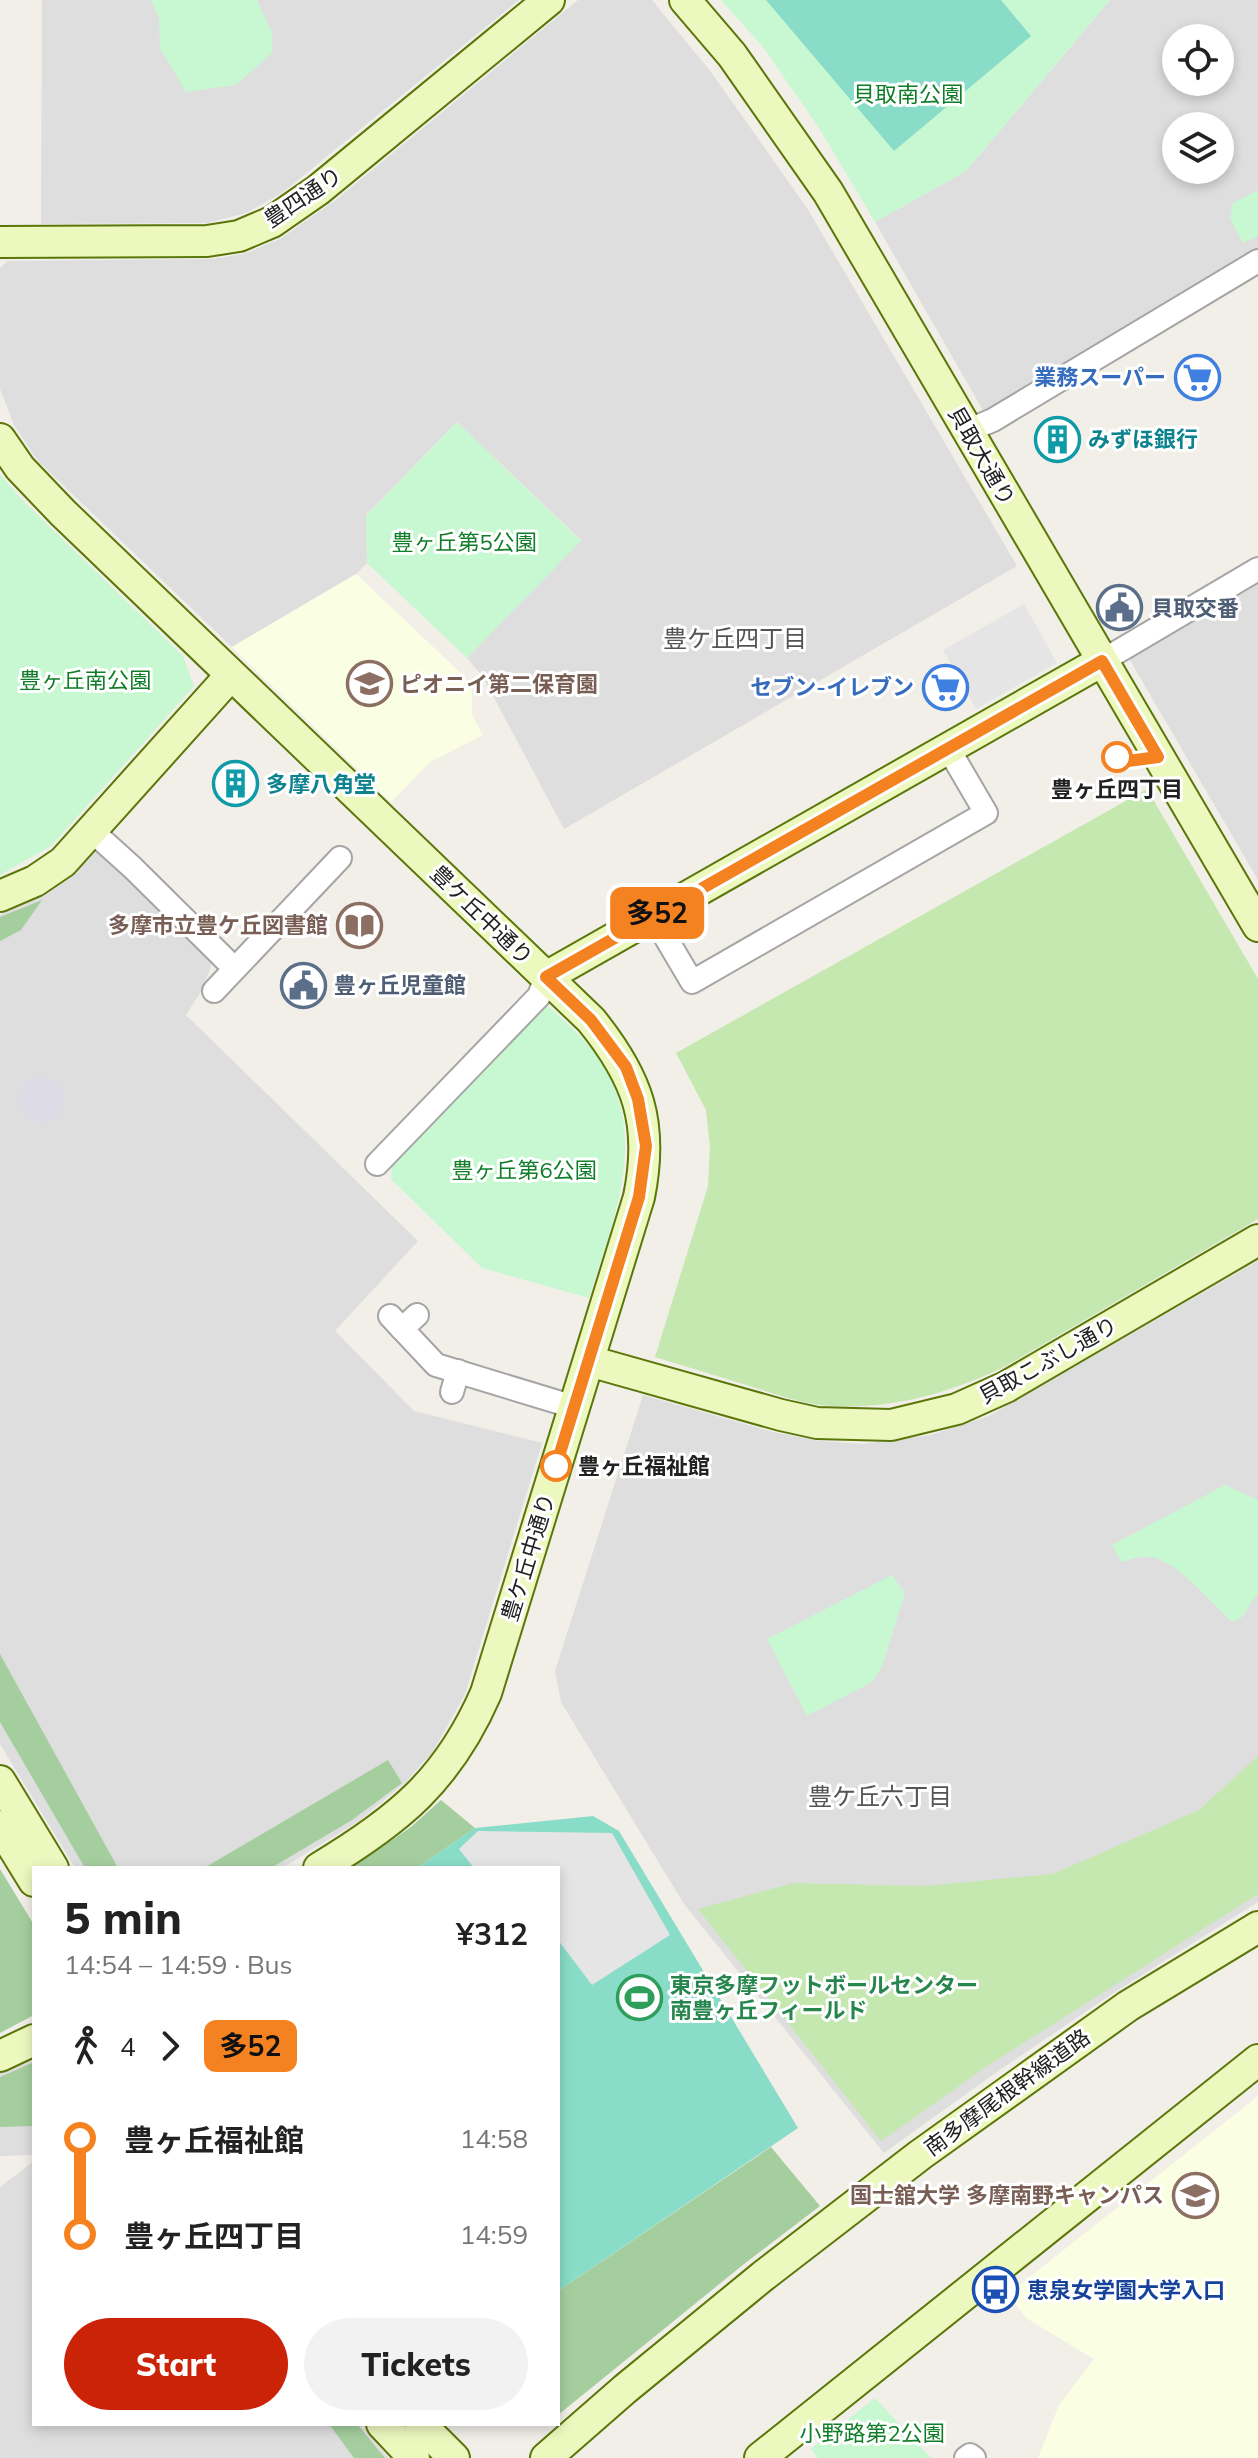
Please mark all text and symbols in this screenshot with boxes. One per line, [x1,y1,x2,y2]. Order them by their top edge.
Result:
map controls [1162,24,1234,184]
button: locate [1162,24,1234,96]
park label: 貝取南公園 [853,80,963,108]
button: layers [1162,112,1234,184]
street label: 豊四通り [259,161,347,233]
supermarket icon: 業務スーパー [1173,353,1221,401]
place label: 業務スーパー [1034,363,1166,391]
street label: 貝取大通り [942,401,1022,511]
building icon: みずほ銀行 [1033,415,1081,463]
place label: みずほ銀行 [1088,425,1198,453]
park label: 豊ヶ丘第5公園 [391,528,537,556]
public building icon: 貝取交番 [1096,584,1144,632]
place label: 貝取交番 [1151,594,1239,622]
district label: 豊ケ丘四丁目 [663,623,807,653]
school or university icon: ピオニイ第二保育園 [345,660,393,708]
supermarket icon: セブン-イレブン [921,663,969,711]
park label: 豊ヶ丘南公園 [19,666,151,694]
place label: ピオニイ第二保育園 [400,670,598,698]
place label: セブン-イレブン [750,673,914,701]
marker: 豊ヶ丘四丁目 [1102,742,1132,772]
building icon: 多摩八角堂 [211,760,259,808]
place label: 多摩八角堂 [266,770,376,798]
place label: 豊ヶ丘四丁目 [1051,775,1183,803]
street label: 豊ケ丘中通り [425,859,539,971]
line badge: 多52 [611,887,703,939]
text: 多52 [626,895,688,930]
library icon: 多摩市立豊ケ丘図書館 [335,901,383,949]
place label: 多摩市立豊ケ丘図書館 [108,911,328,939]
public building icon: 豊ヶ丘児童館 [279,961,327,1009]
place label: 豊ヶ丘児童館 [334,971,466,999]
park label: 豊ヶ丘第6公園 [451,1156,597,1184]
street label: 貝取こぶし通り [974,1310,1122,1410]
marker: 豊ヶ丘福祉館 [541,1451,571,1481]
place label: 豊ヶ丘福祉館 [578,1452,710,1480]
street label: 豊ケ丘中通り [495,1490,561,1624]
district label: 豊ケ丘六丁目 [808,1781,952,1811]
text: 5 min [64,1890,182,1945]
text: ¥312 [456,1915,528,1953]
text: 14:54 – 14:59 · Bus [64,1948,293,1981]
place label: 東京多摩フットボールセンター 南豊ヶ丘フィールド [670,1971,978,2024]
sports icon: 東京多摩フットボールセンター 南豊ヶ丘フィールド [615,1974,663,2022]
street label: 南多摩尾根幹線道路 [919,2022,1095,2162]
icon: walk [64,2024,108,2068]
icon: forward [148,2024,192,2068]
text: 多52 [220,2028,281,2063]
text: 4 [120,2030,136,2063]
text: 豊ヶ丘福祉館 [124,2121,304,2159]
text: 14:58 [460,2122,528,2155]
school or university icon: 国士舘大学 多摩南野キャンパス [1171,2171,1219,2219]
place label: 国士舘大学 多摩南野キャンパス [850,2181,1164,2209]
text: 豊ヶ丘四丁目 [124,2217,304,2255]
text: 14:59 [460,2218,528,2251]
bus stop icon: 恵泉女学園大学入口 [972,2266,1020,2314]
place label: 恵泉女学園大学入口 [1027,2276,1225,2304]
button: Start [64,2318,288,2410]
button: Tickets [304,2318,528,2410]
park label: 小野路第2公園 [799,2419,945,2447]

